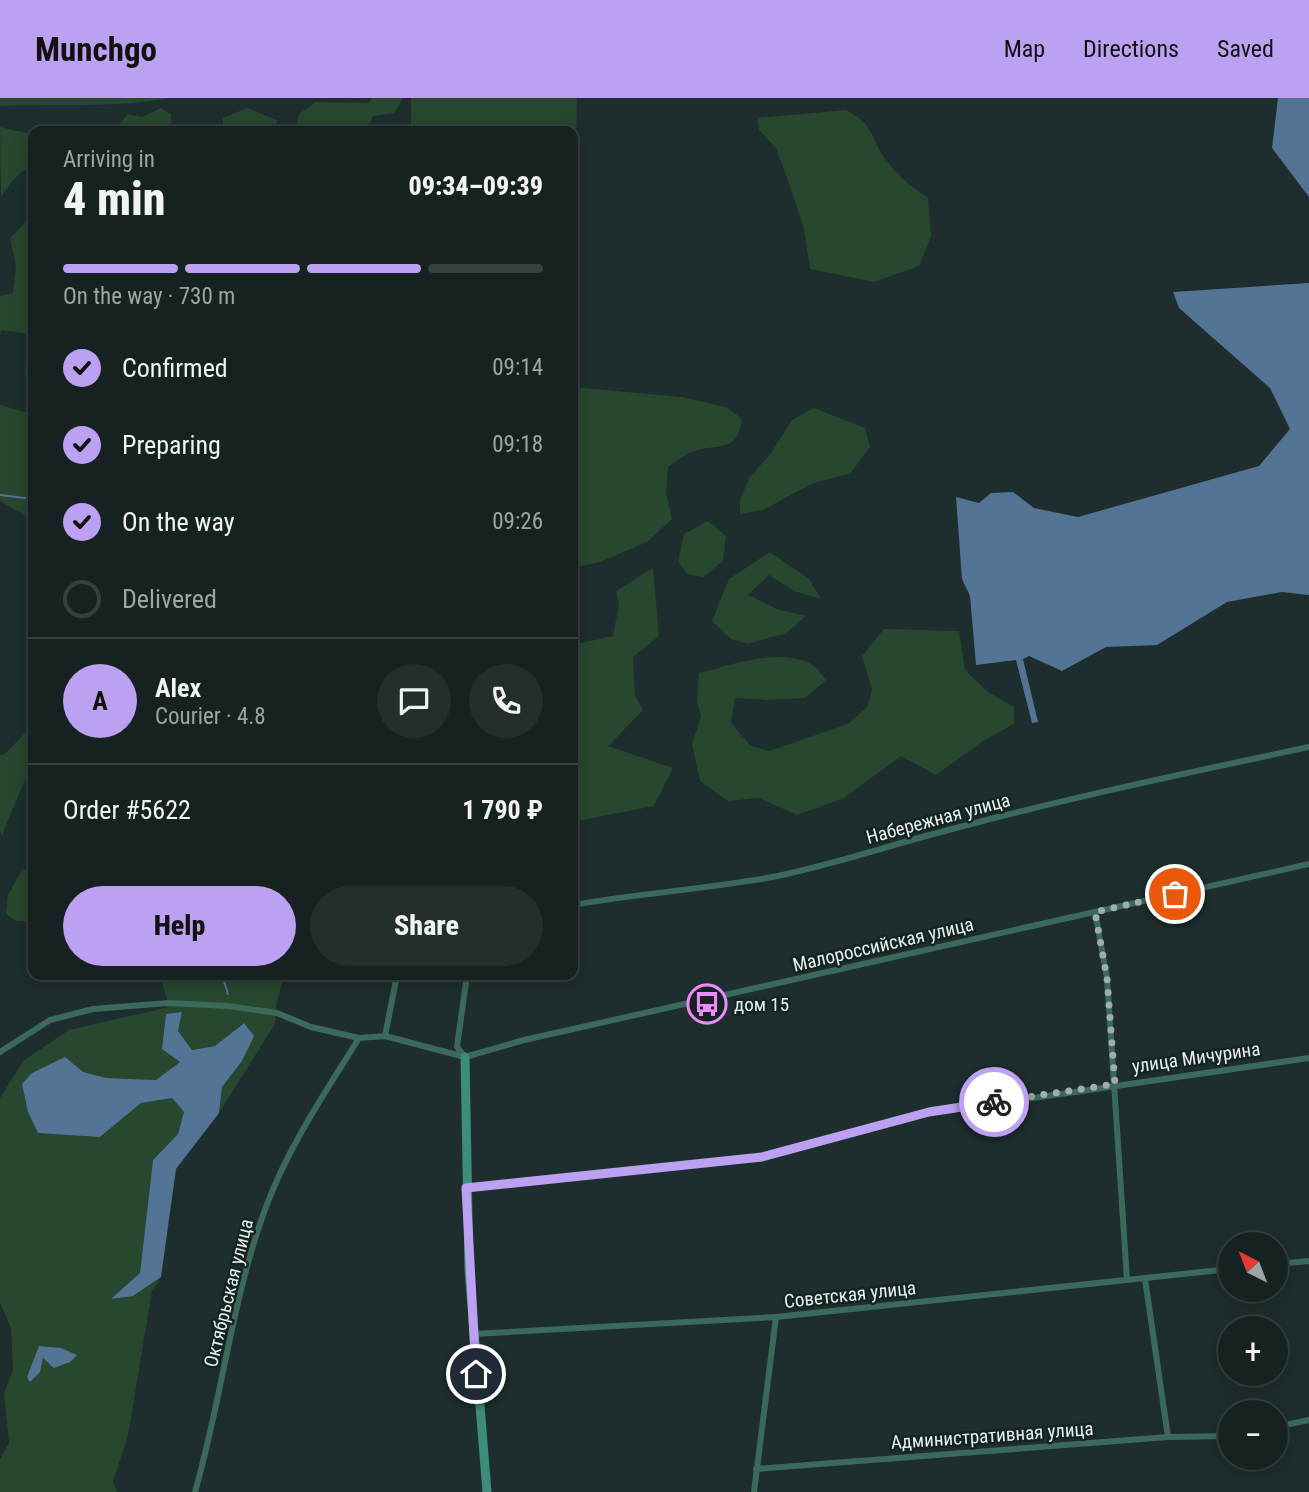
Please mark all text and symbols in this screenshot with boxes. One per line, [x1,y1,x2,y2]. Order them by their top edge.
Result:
text: Munchgo [35,30,157,69]
text: Map [1004,35,1045,63]
text: Directions [1083,35,1179,63]
text: Saved [1217,35,1274,63]
text: Arriving in [63,146,155,173]
text: 09:34–09:39 [409,171,543,201]
text: 4 min [63,172,166,226]
text: On the way · 730 m [63,283,235,310]
icon: check [63,349,101,387]
text: Confirmed [122,353,228,383]
text: 09:14 [492,354,543,381]
icon: check [63,426,101,464]
text: Preparing [122,430,221,460]
text: 09:18 [492,431,543,458]
icon: check [63,503,101,541]
text: On the way [122,507,235,537]
text: 09:26 [492,508,543,535]
text: Delivered [122,584,217,614]
button: chat [377,664,451,738]
button: phone [469,664,543,738]
text: Alex [155,673,201,703]
text: A [92,686,108,716]
text: Courier · 4.8 [155,703,266,730]
street label: Набережная улица [864,788,1013,849]
text: Order #5622 [63,795,191,825]
text: 1 790 ₽ [462,795,543,825]
pin [1145,864,1205,924]
icon: bag [1156,875,1194,913]
button: Help [63,886,296,966]
button: Share [310,886,543,966]
street label: Малороссийская улица [790,912,976,977]
bus stop icon: дом 15 [686,983,728,1025]
place label: дом 15 [734,993,789,1016]
street label: улица Мичурина [1130,1037,1262,1078]
courier [959,1067,1029,1137]
icon: bike [975,1083,1013,1121]
street label: Октябрьская улица [199,1217,258,1370]
north arrow [1218,1232,1288,1302]
map controls [1218,1232,1288,1470]
street label: Советская улица [783,1276,917,1313]
button: + [1218,1316,1288,1386]
pin [446,1344,506,1404]
icon: home [457,1355,495,1393]
button: − [1218,1400,1288,1470]
street label: Административная улица [890,1417,1094,1454]

